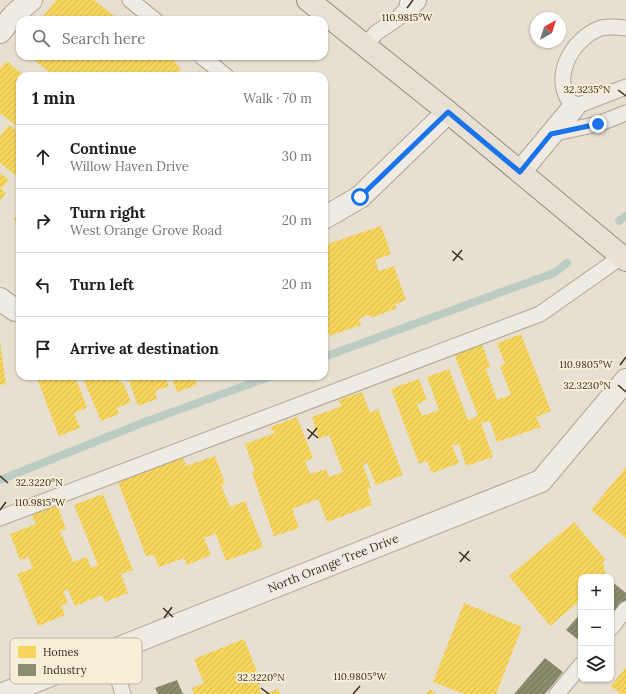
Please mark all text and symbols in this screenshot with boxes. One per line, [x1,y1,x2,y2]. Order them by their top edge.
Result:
text: 110.9815°W [382,11,433,24]
north arrow [530,12,566,48]
search box [16,16,328,60]
icon: search [30,27,52,49]
text: Search here [62,29,145,48]
text: 32.3235°N [564,83,611,96]
text: 1 min [32,87,75,109]
text: Walk · 70 m [243,90,312,107]
route end [589,115,607,133]
text: Continue [70,139,136,158]
icon: ahead [32,146,54,168]
text: 30 m [282,148,312,165]
text: Willow Haven Drive [70,158,189,175]
route start [351,188,369,206]
text: Turn right [70,203,146,222]
icon: right [32,210,54,232]
text: 20 m [282,212,312,229]
text: West Orange Grove Road [70,222,222,239]
icon: left [32,274,54,296]
text: Turn left [70,275,134,294]
text: 20 m [282,276,312,293]
icon: arrive [32,338,54,360]
text: Arrive at destination [70,339,219,358]
text: 110.9805°W [560,358,613,371]
text: 32.3230°N [563,379,611,392]
text: 32.3220°N [15,476,63,489]
text: 110.9815°W [15,496,66,509]
street label: North Orange Tree Drive [265,530,401,596]
map controls [578,574,614,682]
button: + [578,574,614,610]
button: − [578,610,614,646]
legend [10,638,142,684]
text: Homes [43,645,79,659]
button: layers [578,646,614,682]
text: Industry [43,663,87,677]
text: 110.9805°W [334,670,387,683]
text: 32.3220°N [237,671,285,684]

